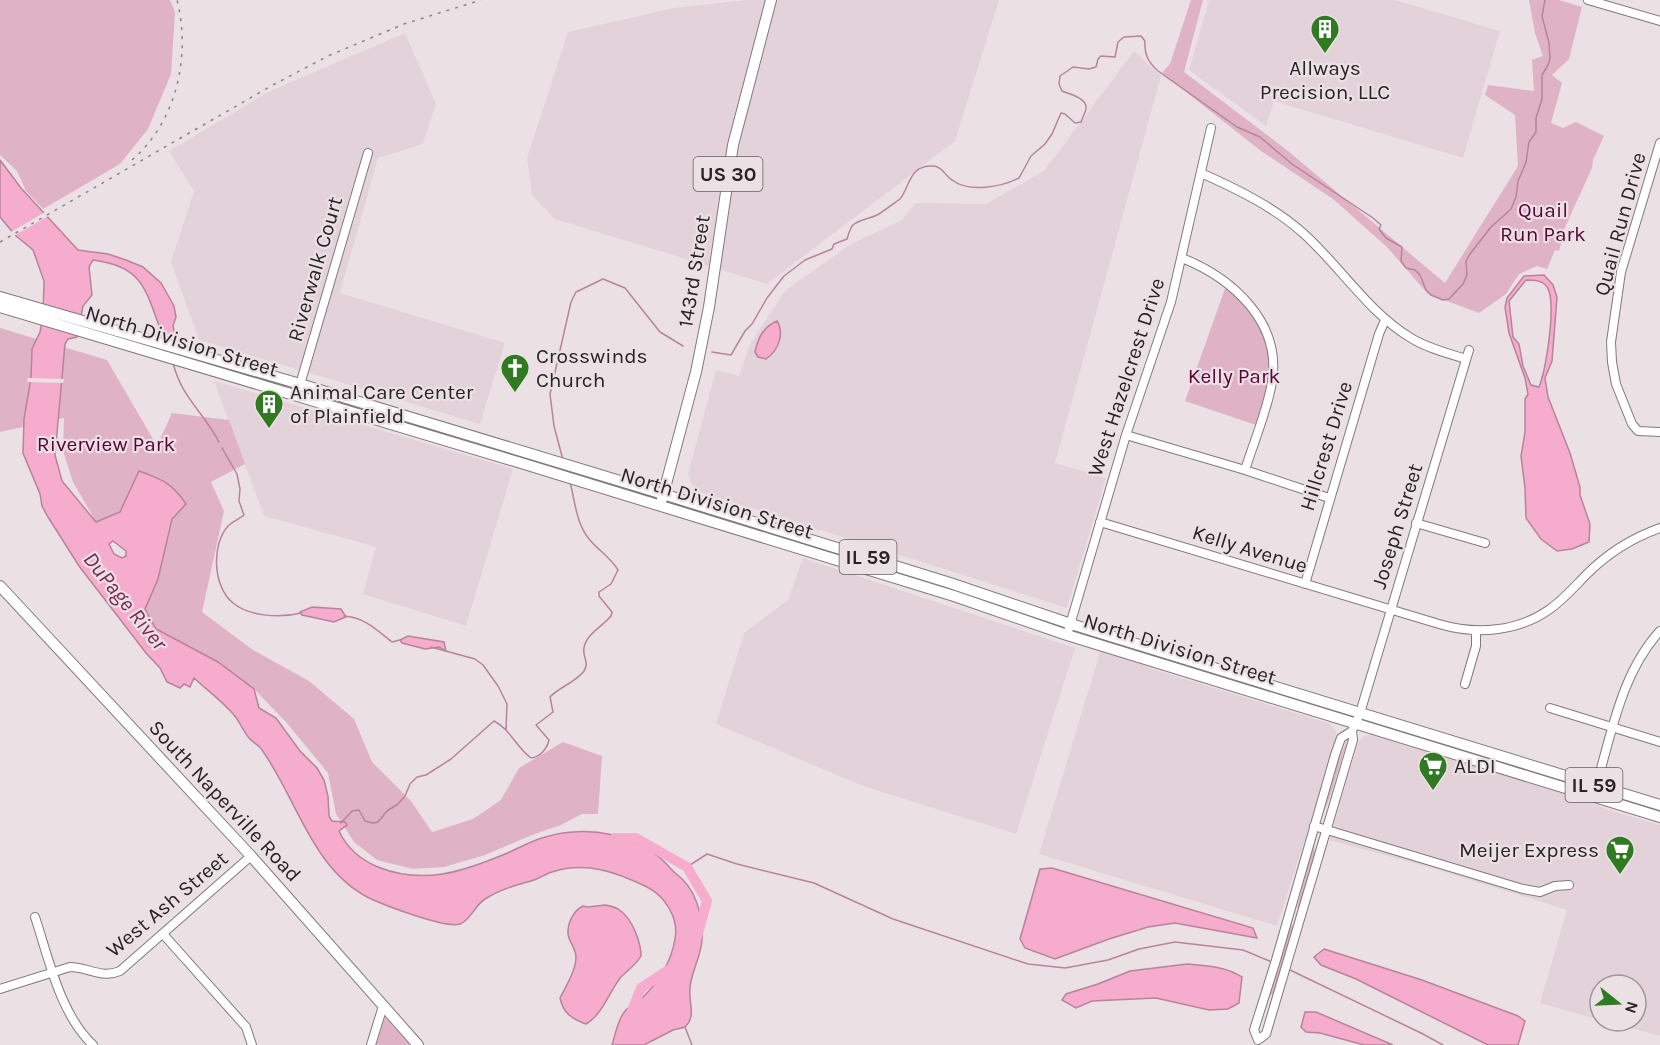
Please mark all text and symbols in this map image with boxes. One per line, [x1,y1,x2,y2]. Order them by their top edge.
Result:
building icon: Allways Precision, LLC [1309,13,1341,55]
place label: Allways Precision, LLC [1260,56,1390,104]
street label: Quail Run Drive [1589,150,1651,298]
road number: US 30 [694,157,762,191]
street label: Riverwalk Court [283,193,347,344]
park label: Quail Run Park [1500,198,1586,246]
street label: 143rd Street [673,213,715,329]
street label: West Hazelcrest Drive [1083,275,1169,479]
street label: North Division Street [83,300,281,382]
place label: Crosswinds Church [536,344,648,392]
church icon: Crosswinds Church [499,352,531,394]
park label: Kelly Park [1188,364,1280,388]
street label: Hillcrest Drive [1295,378,1357,514]
place label: Animal Care Center of Plainfield [290,380,474,428]
building icon: Animal Care Center of Plainfield [253,388,285,430]
park label: Riverview Park [37,432,175,456]
street label: Joseph Street [1367,461,1427,591]
street label: North Division Street [618,462,816,544]
street label: Kelly Avenue [1190,520,1310,578]
road number: IL 59 [840,540,896,574]
water label: DuPage River [77,547,173,657]
street label: North Division Street [1081,608,1279,690]
street label: South Naperville Road [144,715,306,887]
supermarket icon: ALDI [1417,750,1449,792]
place label: ALDI [1454,754,1496,778]
road number: IL 59 [1566,768,1622,802]
supermarket icon: Meijer Express [1604,834,1636,876]
place label: Meijer Express [1459,838,1599,862]
street label: West Ash Street [101,846,233,962]
north arrow [1588,973,1648,1033]
text: N [1621,999,1643,1016]

